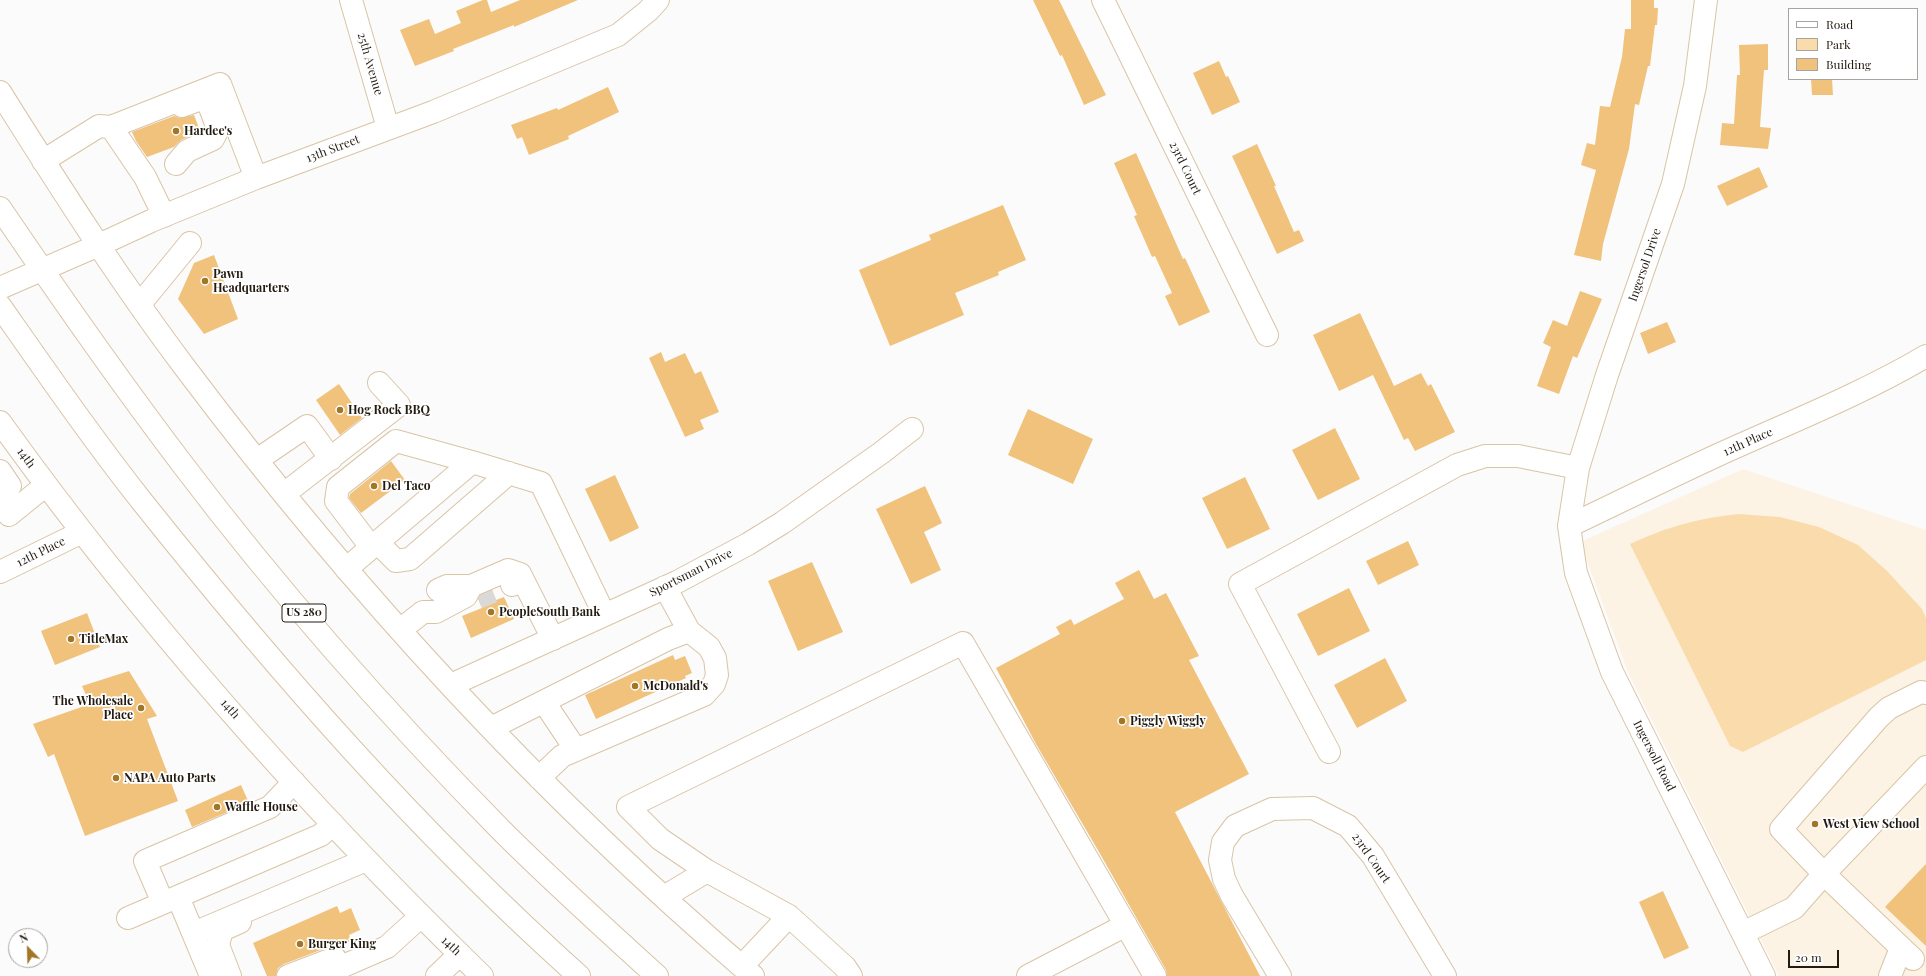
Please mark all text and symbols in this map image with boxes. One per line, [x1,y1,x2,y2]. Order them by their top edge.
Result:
legend [1788,8,1918,80]
text: Road [1826,16,1853,32]
street label: 25th Avenue [354,31,386,97]
text: Park [1826,36,1851,52]
text: Building [1826,56,1871,72]
place label: Hardee's [184,124,232,138]
marker: Hardee's [171,126,181,136]
street label: 13th Street [304,132,362,166]
street label: 23rd Court [1166,139,1204,197]
street label: Ingersol Drive [1626,227,1664,303]
place label: Pawn Headquarters [213,267,289,295]
marker: Pawn Headquarters [200,276,210,286]
place label: Hog Rock BBQ [348,403,430,417]
marker: Hog Rock BBQ [335,405,345,415]
street label: 12th Place [1721,425,1775,459]
street label: 14th [14,445,38,471]
place label: Del Taco [382,479,431,493]
marker: Del Taco [369,481,379,491]
street label: 12th Place [14,534,68,570]
street label: Sportsman Drive [647,546,735,600]
road number: US 280 [282,604,326,622]
place label: PeopleSouth Bank [499,605,600,619]
marker: PeopleSouth Bank [486,607,496,617]
place label: TitleMax [79,632,128,646]
marker: TitleMax [66,634,76,644]
place label: McDonald's [643,679,708,693]
marker: McDonald's [630,681,640,691]
place label: The Wholesale Place [53,694,133,722]
street label: 14th [217,696,243,722]
marker: The Wholesale Place [136,703,146,713]
place label: Piggly Wiggly [1130,714,1206,728]
marker: Piggly Wiggly [1117,716,1127,726]
street label: Ingersoll Road [1630,718,1678,794]
place label: NAPA Auto Parts [124,771,216,785]
marker: NAPA Auto Parts [111,773,121,783]
place label: Waffle House [225,800,298,814]
marker: Waffle House [212,802,222,812]
place label: West View School [1823,817,1919,831]
marker: West View School [1810,819,1820,829]
street label: 23rd Court [1349,830,1393,886]
north arrow [8,928,48,968]
text: N [17,929,30,946]
street label: 14th [438,933,464,959]
place label: Burger King [308,937,376,951]
marker: Burger King [295,939,305,949]
scale bar [1790,942,1841,968]
text: 20 m [1795,949,1822,965]

